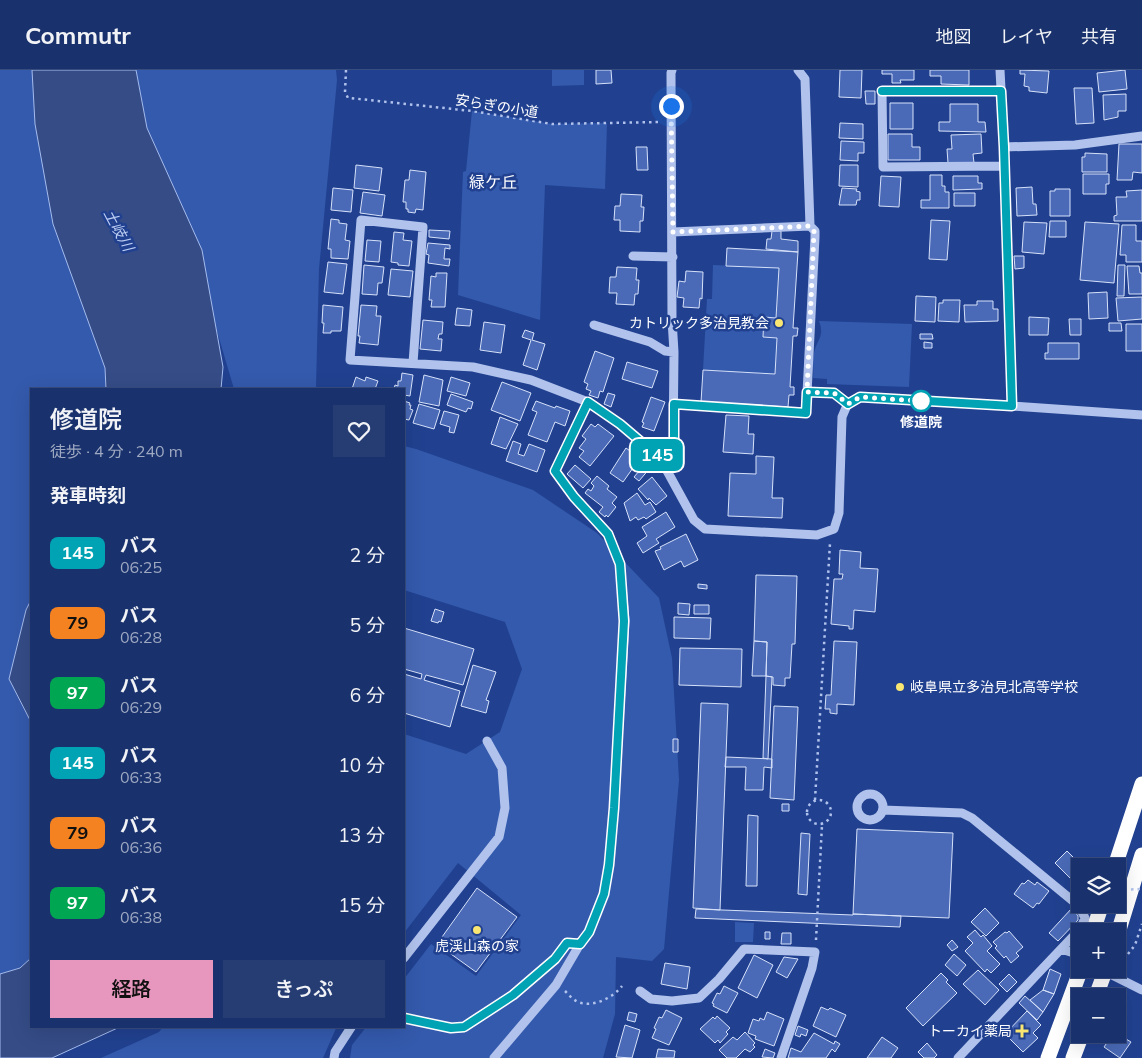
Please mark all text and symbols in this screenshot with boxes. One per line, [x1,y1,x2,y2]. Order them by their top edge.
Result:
text: Commutr [25,20,131,50]
text: 地図 [936,25,972,48]
text: レイヤ [1000,25,1053,48]
text: 共有 [1081,25,1117,48]
street label: 安らぎの小道 [454,91,540,121]
your location [659,94,684,119]
district label: 緑ケ丘 [469,172,517,192]
water label: 土岐川 [100,206,139,256]
place label: カトリック多治見教会 [629,314,769,332]
marker: カトリック多治見教会 [773,317,785,329]
marker: 修道院 [910,390,932,412]
text: 修道院 [50,404,122,434]
button: heart [333,405,385,457]
place label: 修道院 [900,413,942,431]
line badge: 145 [628,439,686,471]
text: 徒歩 · 4 分 · 240 m [50,441,183,461]
text: 145 [641,443,673,466]
text: 発車時刻 [50,483,126,507]
text: バス [120,533,158,557]
text: 145 [61,541,94,564]
text: 2 分 [350,543,385,567]
text: 06:25 [120,557,162,577]
text: バス [120,603,158,627]
text: 79 [67,611,88,634]
text: 5 分 [350,613,385,637]
text: 06:28 [120,627,162,647]
text: バス [120,673,158,697]
place label: 岐阜県立多治見北高等学校 [910,678,1078,696]
text: 97 [67,681,88,704]
marker: 岐阜県立多治見北高等学校 [894,681,906,693]
text: 6 分 [350,683,385,707]
text: 06:29 [120,697,162,717]
text: バス [120,743,158,767]
text: 145 [61,751,94,774]
text: 10 分 [338,753,385,777]
text: 06:33 [120,767,162,787]
text: バス [120,813,158,837]
text: 79 [67,821,88,844]
text: 13 分 [338,823,385,847]
text: 06:36 [120,837,162,857]
map controls [1071,858,1126,1043]
button: layers [1071,858,1126,913]
text: バス [120,883,158,907]
text: 97 [67,891,88,914]
text: 15 分 [338,893,385,917]
text: 06:38 [120,907,162,927]
button: + [1071,923,1126,978]
marker: 虎渓山森の家 [471,924,483,936]
place label: 虎渓山森の家 [435,937,519,955]
button: 経路 [50,960,213,1018]
button: きっぷ [223,960,385,1018]
button: − [1071,988,1126,1043]
place label: トーカイ薬局 [928,1022,1012,1040]
marker: トーカイ薬局 [1016,1025,1028,1037]

